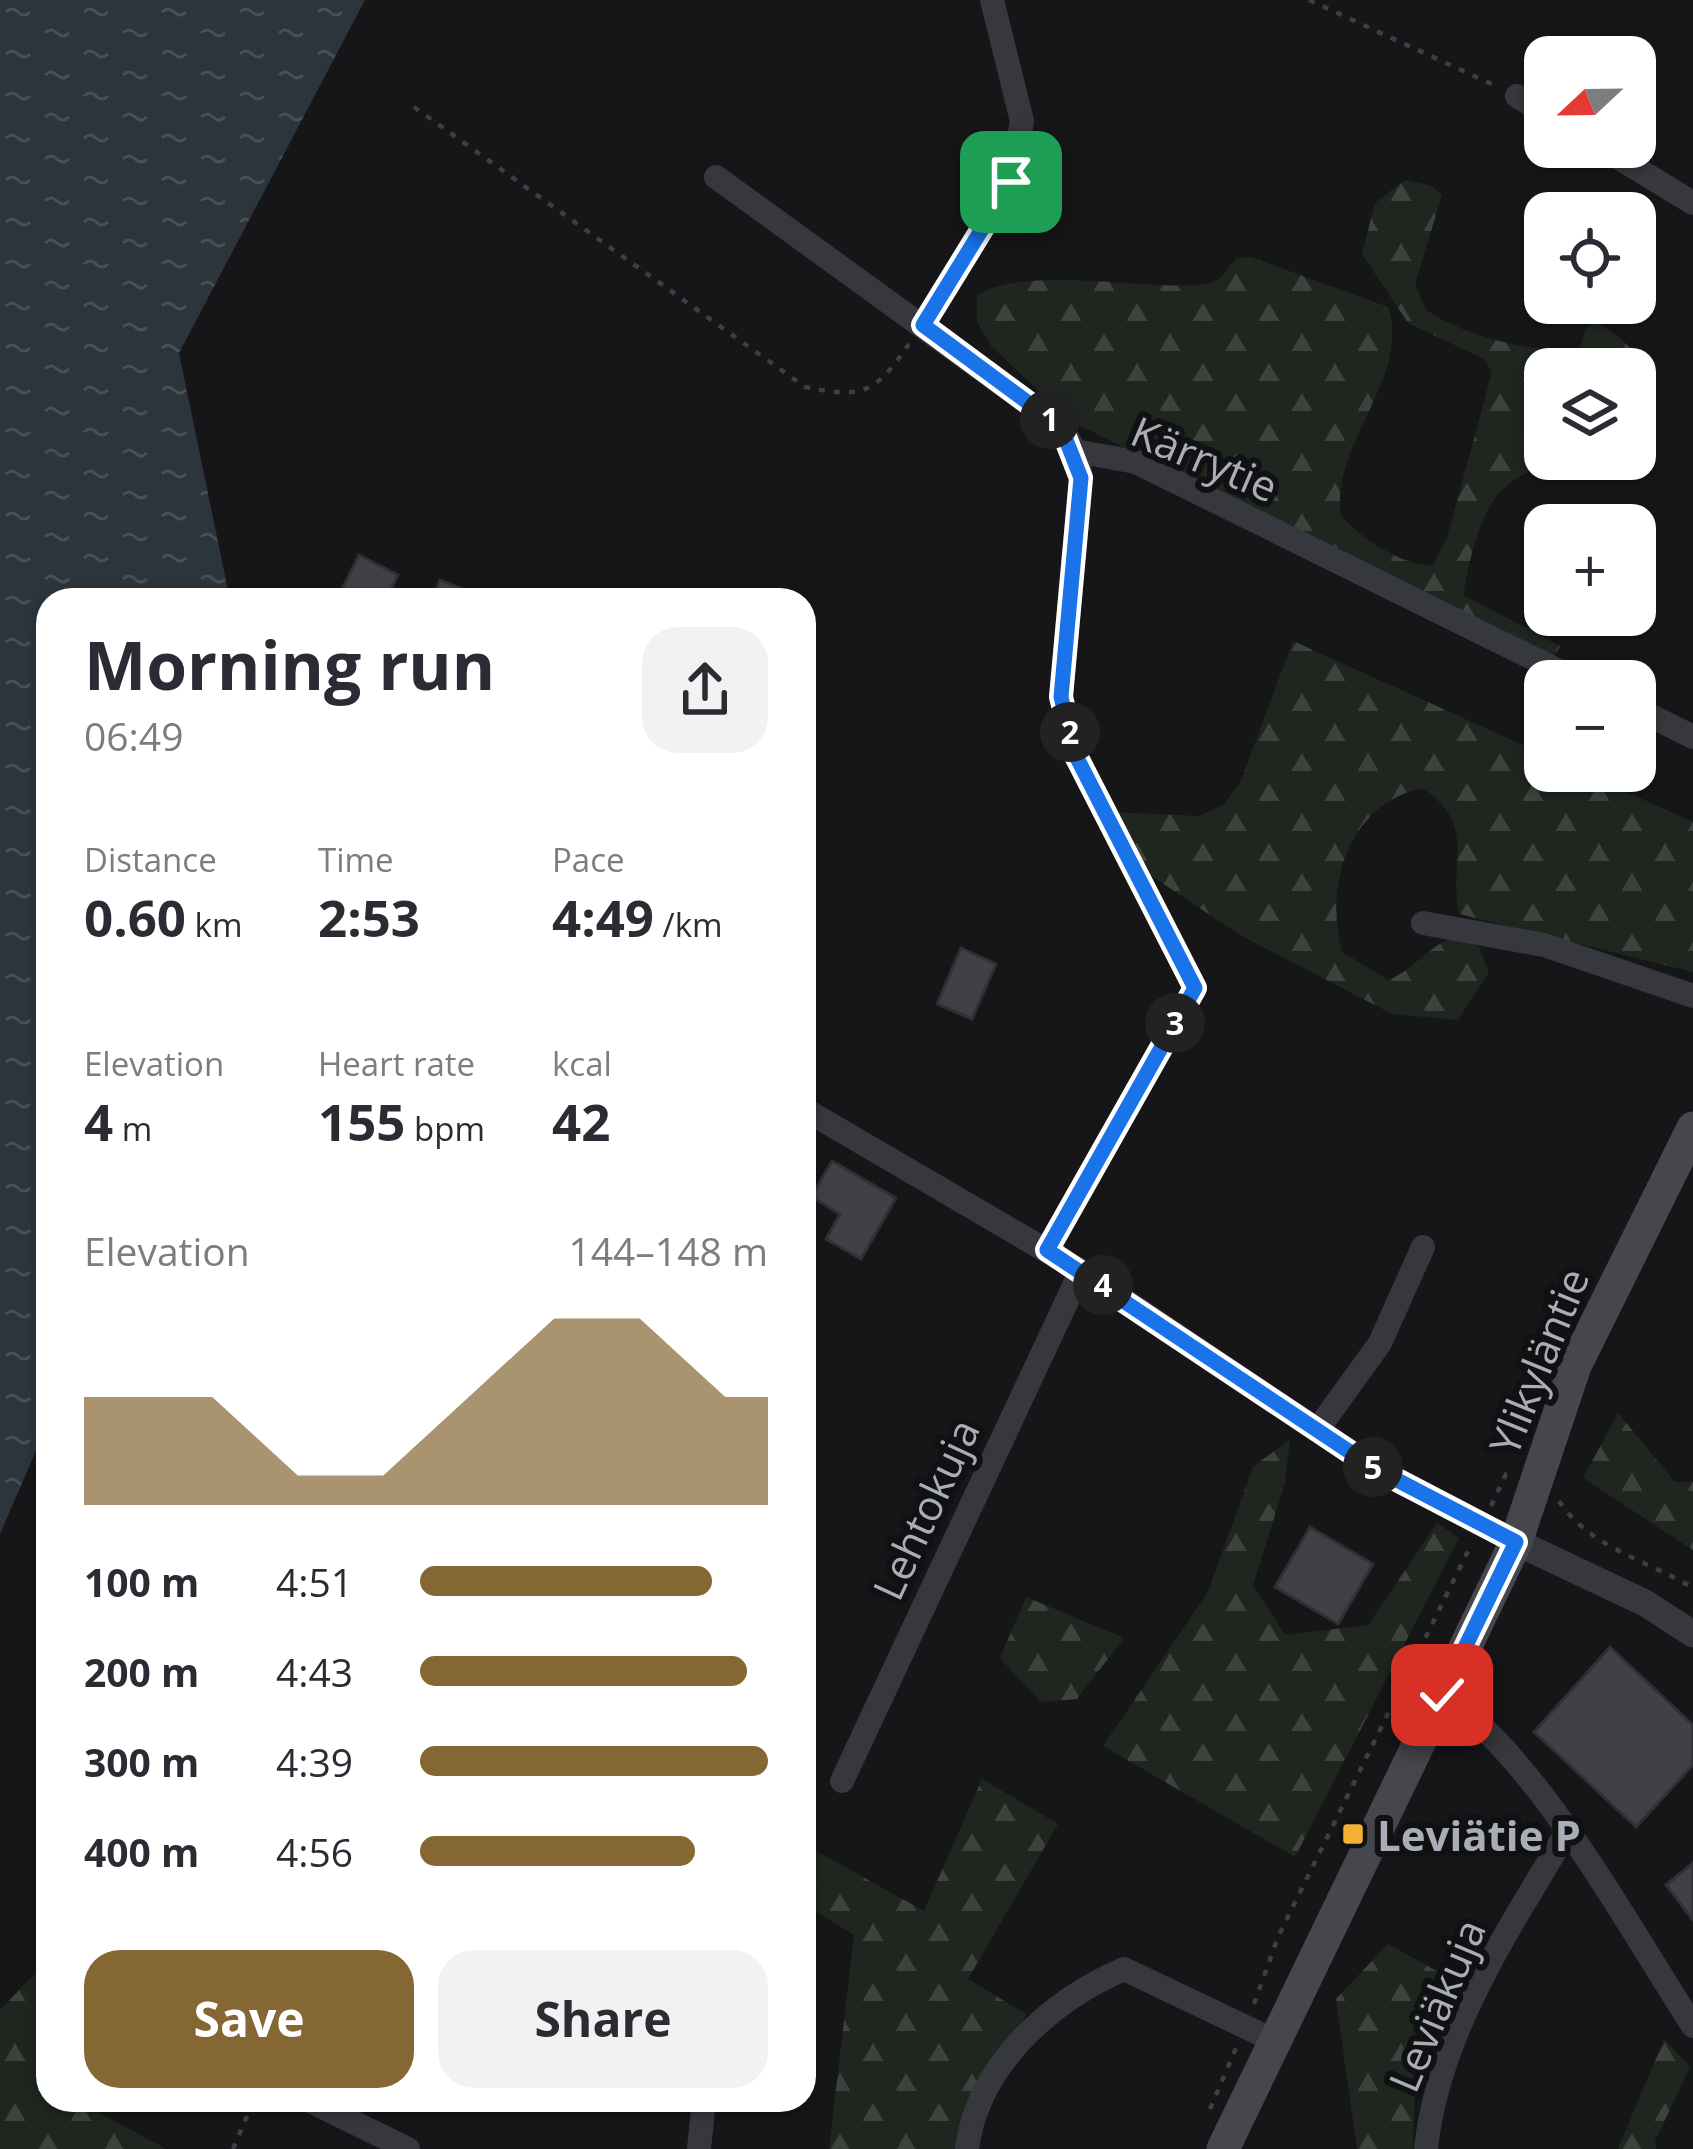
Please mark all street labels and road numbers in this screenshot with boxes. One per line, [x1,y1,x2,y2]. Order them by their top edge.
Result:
street label: Kärrytie [1123,402,1287,514]
street label: Ylikyläntie [1475,1259,1601,1463]
street label: Lehtokuja [858,1409,992,1609]
street label: Leviäkuja [1374,1910,1498,2100]

